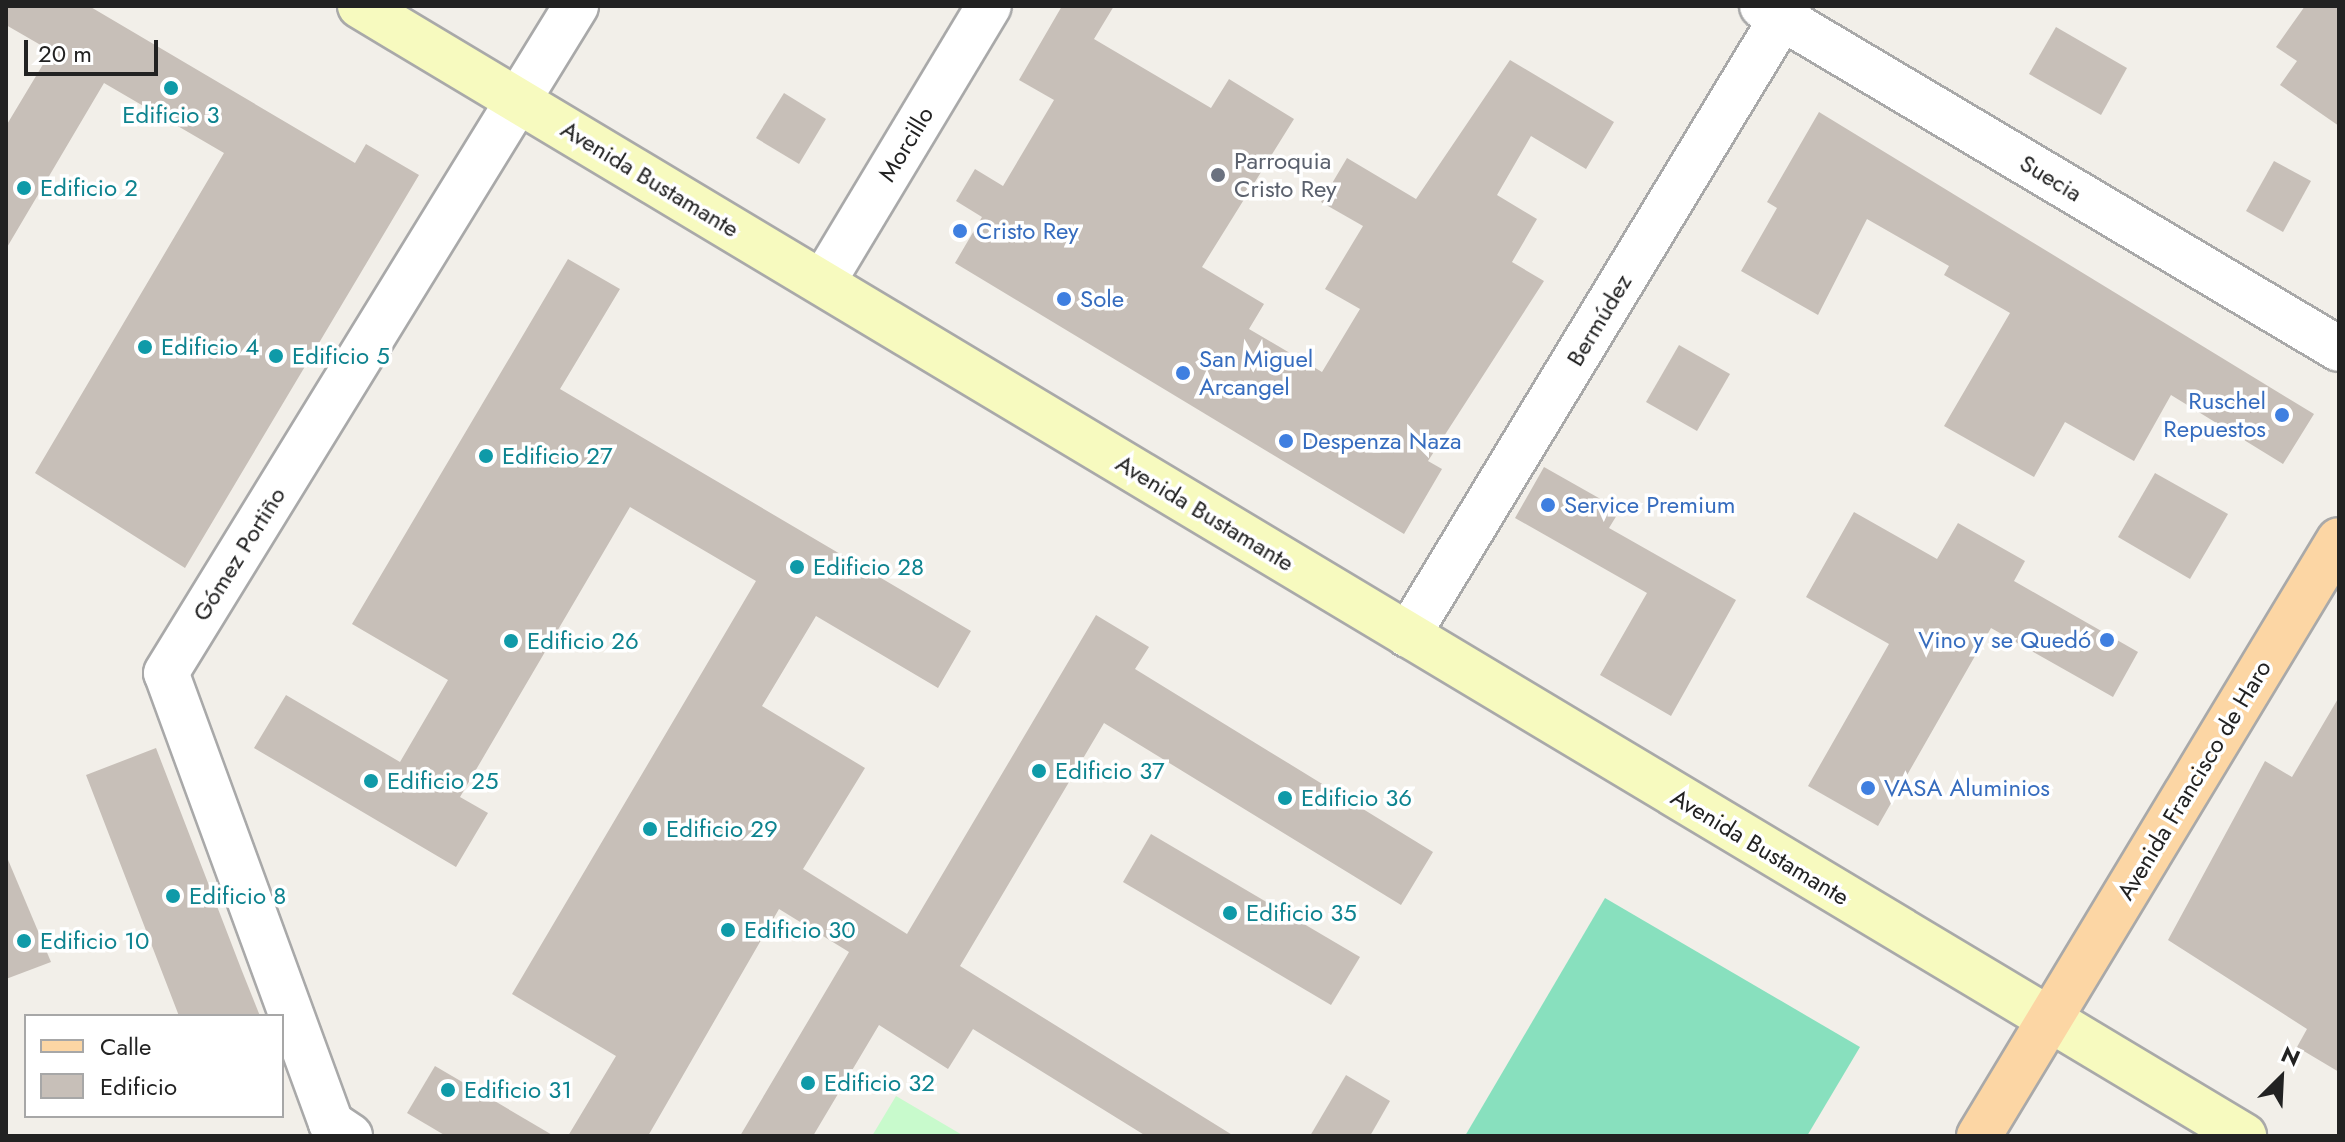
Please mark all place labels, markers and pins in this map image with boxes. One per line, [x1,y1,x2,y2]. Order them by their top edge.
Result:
marker: Edificio 3 [162,79,180,97]
place label: Edificio 3 [122,101,220,129]
place label: Parroquia Cristo Rey [1234,147,1337,203]
marker: Parroquia Cristo Rey [1209,166,1227,184]
place label: Edificio 2 [40,174,138,202]
marker: Edificio 2 [15,179,33,197]
place label: Cristo Rey [976,217,1079,245]
marker: Cristo Rey [951,222,969,240]
place label: Sole [1080,285,1124,313]
marker: Sole [1055,290,1073,308]
place label: Edificio 4 [161,333,259,361]
marker: Edificio 4 [136,338,154,356]
place label: Edificio 5 [292,342,390,370]
place label: San Miguel Arcangel [1199,345,1313,401]
marker: Edificio 5 [267,347,285,365]
marker: San Miguel Arcangel [1174,364,1192,382]
place label: Ruschel Repuestos [2163,387,2266,443]
marker: Ruschel Repuestos [2273,406,2291,424]
place label: Despenza Naza [1302,427,1462,455]
marker: Despenza Naza [1277,432,1295,450]
place label: Edificio 27 [502,442,612,470]
marker: Edificio 27 [477,447,495,465]
place label: Service Premium [1564,491,1735,519]
marker: Service Premium [1539,496,1557,514]
place label: Edificio 28 [813,553,924,581]
marker: Edificio 28 [788,558,806,576]
place label: Vino y se Quedó [1918,626,2091,654]
place label: Edificio 26 [527,627,639,655]
marker: Vino y se Quedó [2098,631,2116,649]
marker: Edificio 26 [502,632,520,650]
place label: Edificio 37 [1055,757,1165,785]
marker: Edificio 37 [1030,762,1048,780]
place label: Edificio 25 [387,767,498,795]
marker: Edificio 25 [362,772,380,790]
place label: VASA Aluminios [1884,774,2050,802]
marker: VASA Aluminios [1859,779,1877,797]
place label: Edificio 36 [1301,784,1412,812]
marker: Edificio 36 [1276,789,1294,807]
place label: Edificio 29 [666,815,778,843]
marker: Edificio 29 [641,820,659,838]
place label: Edificio 8 [189,882,286,910]
marker: Edificio 8 [164,887,182,905]
place label: Edificio 35 [1246,899,1357,927]
marker: Edificio 35 [1221,904,1239,922]
place label: Edificio 30 [744,916,856,944]
marker: Edificio 30 [719,921,737,939]
place label: Edificio 10 [40,927,149,955]
marker: Edificio 10 [15,932,33,950]
place label: Edificio 32 [824,1069,935,1097]
marker: Edificio 32 [799,1074,817,1092]
place label: Edificio 31 [464,1076,572,1104]
marker: Edificio 31 [439,1081,457,1099]

